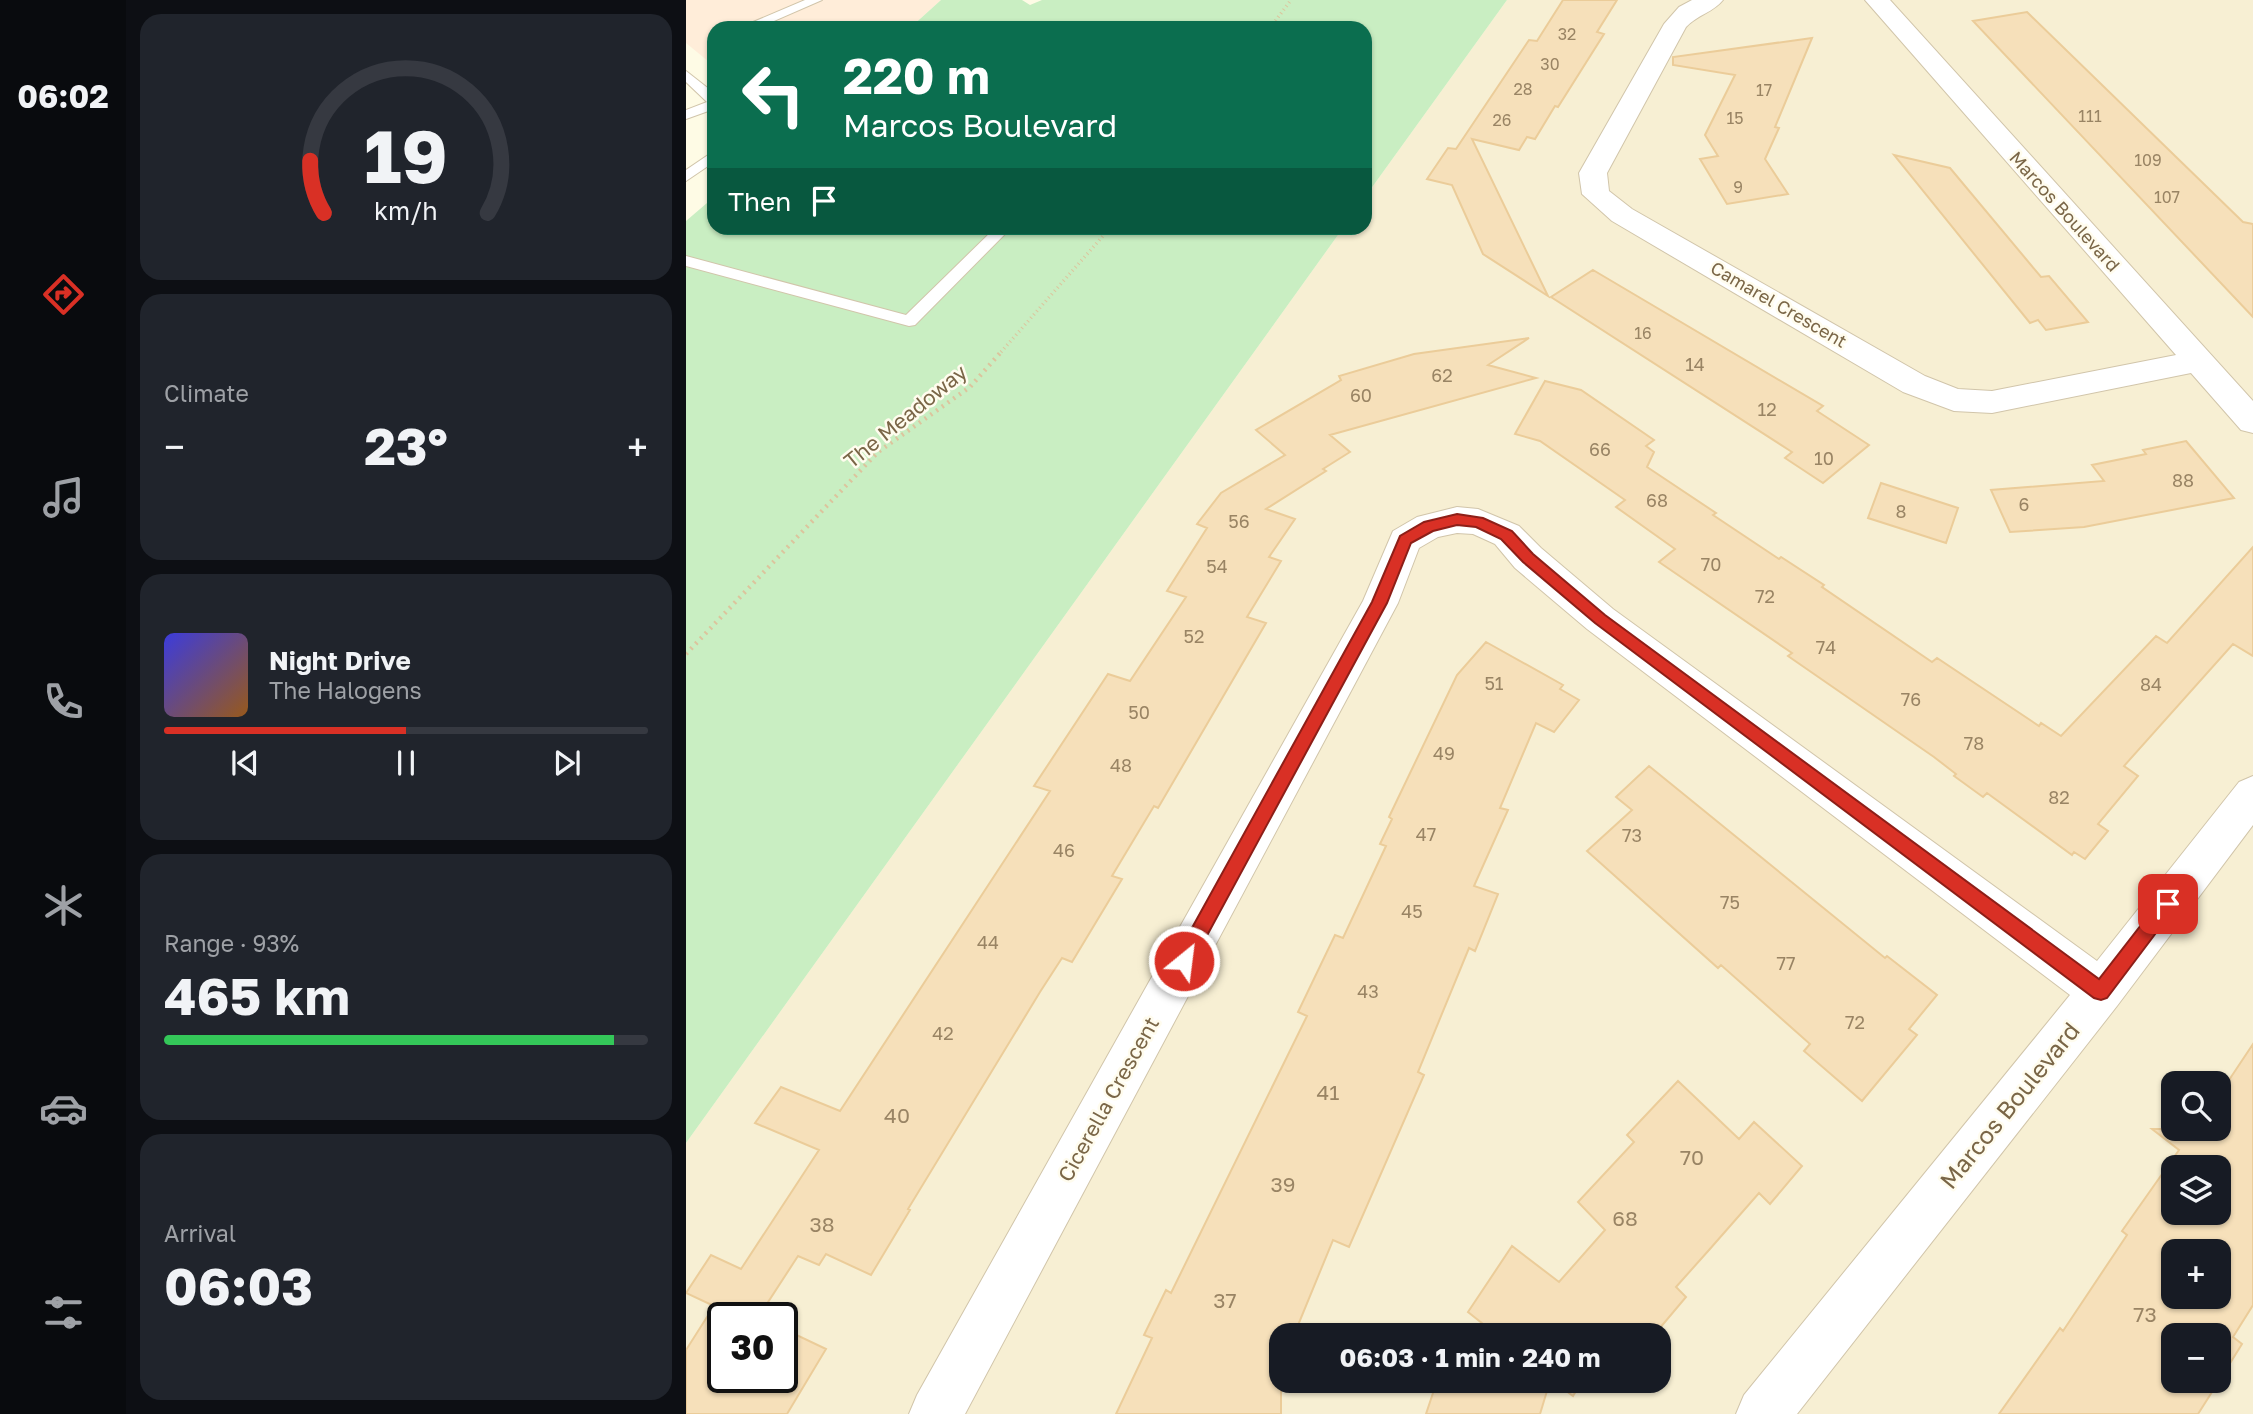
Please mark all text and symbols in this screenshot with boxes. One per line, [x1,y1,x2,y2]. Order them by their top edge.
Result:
house number: 32 [1558,24,1576,44]
text: 220 m [843,46,990,105]
icon: left [728,49,819,140]
house number: 30 [1540,54,1560,74]
text: 06:02 [17,77,109,115]
house number: 28 [1513,79,1533,99]
house number: 17 [1756,80,1772,100]
text: Marcos Boulevard [843,106,1117,144]
house number: 111 [2078,106,2102,126]
house number: 15 [1726,108,1744,128]
house number: 26 [1493,110,1511,130]
text: 19 [364,112,448,199]
street label: Marcos Boulevard [2005,146,2125,276]
house number: 109 [2134,150,2162,170]
house number: 9 [1733,177,1743,197]
icon: arrive [805,182,843,220]
text: Then [728,186,791,217]
house number: 107 [2154,187,2180,207]
text: km/h [374,195,438,226]
street label: Camarel Crescent [1707,256,1851,352]
icon: directions [39,270,88,319]
house number: 16 [1634,323,1652,343]
house number: 14 [1685,353,1705,375]
street label: The Meadoway [838,358,972,473]
house number: 62 [1431,364,1453,386]
text: Climate [164,379,249,407]
house number: 60 [1350,384,1372,406]
house number: 12 [1757,398,1777,420]
text: 23° [364,414,448,476]
text: − [164,424,185,469]
text: + [627,424,648,469]
house number: 66 [1589,438,1611,460]
house number: 10 [1814,447,1834,469]
house number: 88 [2172,469,2194,491]
icon: music [39,473,88,522]
house number: 68 [1646,489,1668,511]
house number: 6 [2019,493,2029,515]
house number: 8 [1896,500,1906,522]
house number: 56 [1228,510,1250,532]
house number: 70 [1701,553,1721,575]
house number: 54 [1206,555,1228,577]
house number: 72 [1755,585,1775,607]
house number: 52 [1184,625,1204,647]
house number: 74 [1816,636,1836,658]
text: Night Drive [269,645,411,676]
house number: 51 [1484,672,1504,694]
house number: 84 [2140,673,2162,695]
text: The Halogens [269,676,422,704]
icon: phone [39,677,88,726]
house number: 76 [1901,688,1921,710]
house number: 50 [1128,701,1150,723]
house number: 78 [1964,732,1984,754]
house number: 49 [1433,742,1455,764]
icon: previous [226,744,264,782]
icon: pause [387,744,425,782]
icon: next [548,744,586,782]
house number: 48 [1110,754,1132,776]
house number: 82 [2048,786,2070,808]
house number: 47 [1416,823,1436,845]
house number: 73 [1622,824,1642,846]
house number: 46 [1053,839,1075,861]
pin [2138,874,2198,934]
icon: climate [39,881,88,930]
icon: arrive [2149,885,2187,923]
house number: 75 [1720,891,1740,913]
house number: 45 [1401,900,1423,922]
position arrow [1147,924,1221,998]
text: Range · 93% [164,929,299,957]
house number: 44 [977,931,999,953]
house number: 77 [1776,952,1796,974]
text: 465 km [164,964,350,1026]
house number: 43 [1357,980,1379,1002]
house number: 72 [1845,1011,1865,1033]
street label: Cicerella Crescent [1052,1012,1164,1186]
street label: Marcos Boulevard [1933,1016,2085,1194]
house number: 42 [932,1022,954,1044]
map controls [2161,1071,2231,1393]
button: search [2161,1071,2231,1141]
house number: 41 [1317,1079,1340,1105]
icon: car [39,1084,88,1133]
house number: 40 [884,1102,910,1128]
house number: 70 [1680,1144,1704,1170]
button: layers [2161,1155,2231,1225]
house number: 39 [1271,1171,1296,1197]
house number: 68 [1612,1205,1638,1231]
house number: 38 [809,1211,835,1237]
text: Arrival [164,1219,236,1247]
button: + [2161,1239,2231,1309]
text: 06:03 [164,1254,313,1316]
house number: 37 [1213,1287,1237,1313]
icon: filters [39,1288,88,1337]
house number: 73 [2133,1301,2157,1327]
speed limit sign: 30 [707,1302,798,1393]
button: − [2161,1323,2231,1393]
text: 06:03 · 1 min · 240 m [1340,1342,1600,1373]

